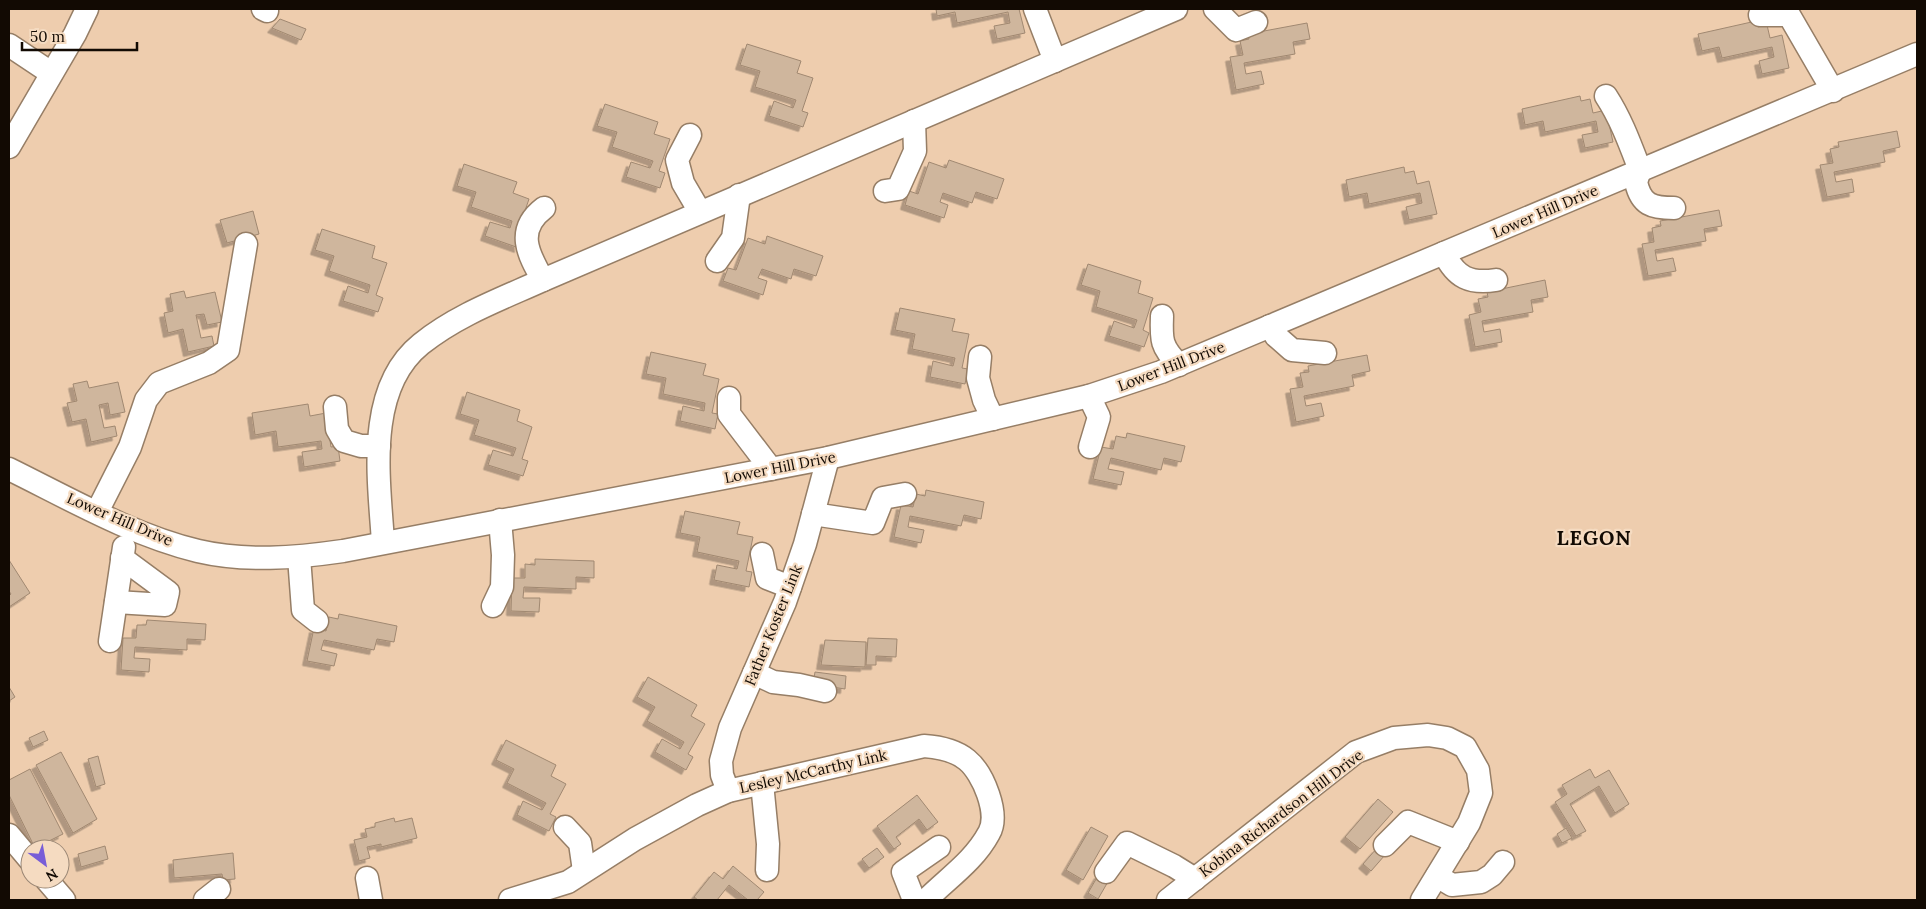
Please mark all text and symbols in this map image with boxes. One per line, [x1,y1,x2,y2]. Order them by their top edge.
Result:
scale bar [22,20,138,52]
text: 50 m [30,27,65,46]
street label: Lower Hill Drive [1489,180,1601,242]
street label: Lower Hill Drive [1115,337,1227,395]
street label: Lower Hill Drive [723,447,837,487]
street label: Lower Hill Drive [64,488,176,550]
district label: LEGON [1556,525,1632,550]
street label: Father Koster Link [740,562,806,688]
street label: Lesley McCarthy Link [737,745,889,797]
street label: Kobina Richardson Hill Drive [1195,745,1367,881]
north arrow [20,839,70,889]
text: N [42,865,61,886]

